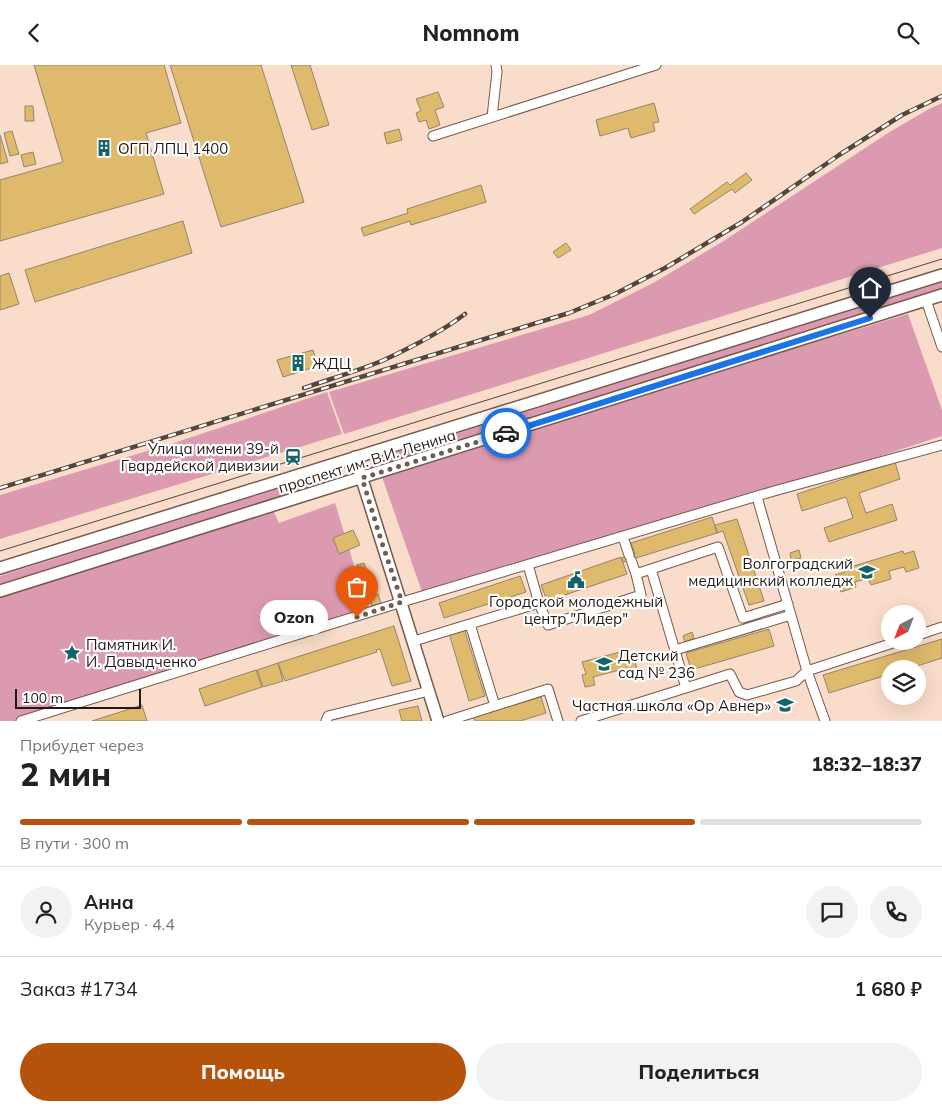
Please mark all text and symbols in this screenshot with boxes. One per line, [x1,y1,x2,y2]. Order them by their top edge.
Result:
icon: back [20,19,48,47]
text: Nomnom [423,19,519,47]
icon: search [894,19,922,47]
building icon: ОГП ЛПЦ 1400 [94,138,114,158]
place label: ОГП ЛПЦ 1400 [118,139,228,158]
pin [849,267,891,318]
icon: home [856,274,884,302]
building icon: ЖДЦ [288,353,308,373]
place label: ЖДЦ [312,354,351,373]
courier [481,408,531,458]
icon: car [492,419,520,447]
street label: проспект им. В.И. Ленина [276,425,458,497]
place label: Улица имени 39-й Гвардейской дивизии [121,439,279,475]
station icon: Улица имени 39-й Гвардейской дивизии [283,447,303,467]
place label: Волгоградский медицинский колледж [688,554,854,590]
school or university icon: Волгоградский медицинский колледж [857,562,877,582]
pin [336,566,378,617]
public building icon: Городской молодежный центр "Лидер" [566,570,586,590]
icon: bag [343,573,371,601]
place label: Городской молодежный центр "Лидер" [489,592,663,628]
callout: Ozon [260,599,327,635]
north arrow [881,605,926,650]
map controls [881,605,926,705]
text: Ozon [274,607,314,627]
place label: Памятник И. И. Давыдченко [86,635,197,671]
place icon: Памятник И. И. Давыдченко [62,643,82,663]
place label: Детский сад № 236 [618,646,695,682]
school or university icon: Детский сад № 236 [594,654,614,674]
button: layers [881,660,926,705]
scale bar [15,686,141,709]
text: 100 m [22,689,63,707]
school or university icon: Частная школа «Ор Авнер» [775,695,795,715]
place label: Частная школа «Ор Авнер» [572,696,771,715]
text: Прибудет через [20,735,144,755]
text: 18:32–18:37 [811,752,922,776]
text: 2 мин [20,754,111,794]
text: В пути · 300 m [20,833,129,853]
button: person [20,886,72,938]
button: chat [806,886,858,938]
button: phone [870,886,922,938]
text: Анна [84,890,134,914]
text: Курьер · 4.4 [84,914,175,934]
text: Заказ #1734 [20,977,137,1001]
text: 1 680 ₽ [855,977,922,1001]
button: Помощь [20,1043,466,1101]
button: Поделиться [476,1043,922,1101]

